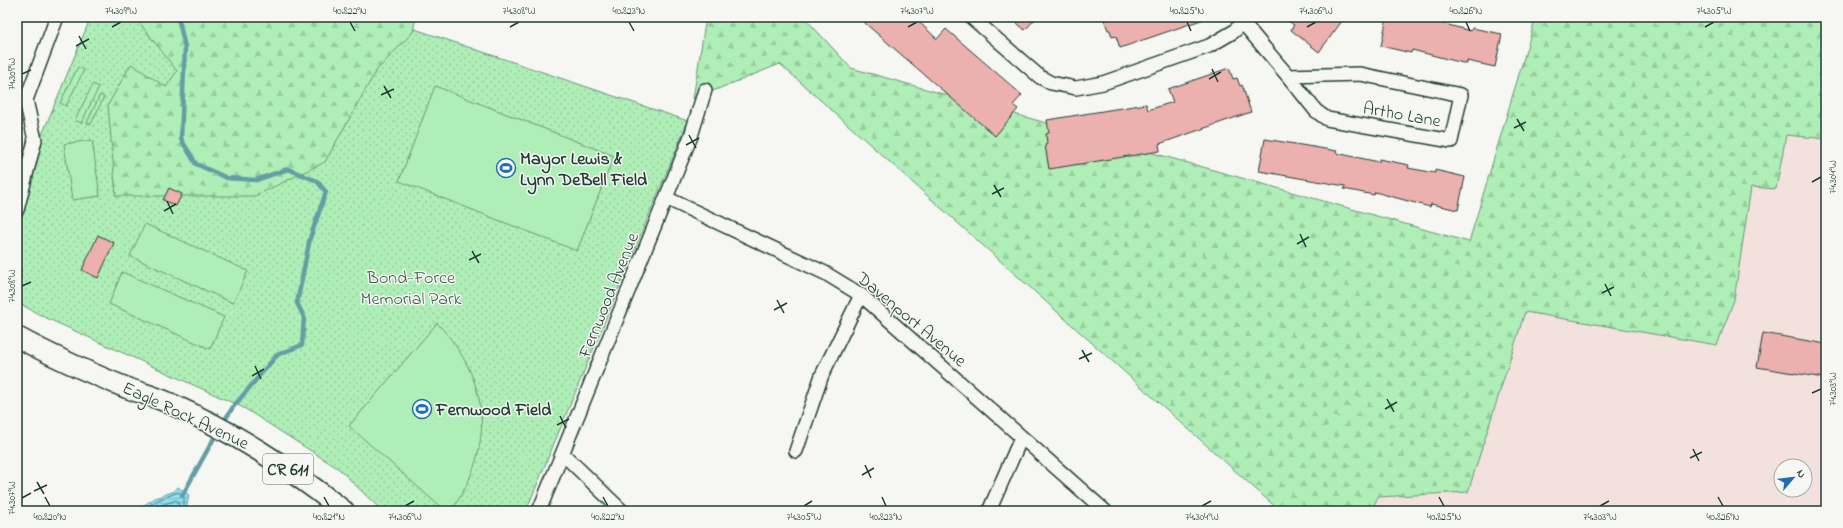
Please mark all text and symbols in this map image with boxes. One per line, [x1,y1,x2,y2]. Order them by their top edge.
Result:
text: 74.309°W [105,4,137,19]
text: 40.822°N [333,4,367,19]
text: 74.308°W [503,4,536,19]
text: 40.823°N [613,4,646,19]
text: 74.307°W [900,4,934,19]
text: 40.825°N [1170,4,1204,19]
text: 74.306°W [1299,4,1333,19]
text: 40.826°N [1449,4,1483,19]
text: 74.305°W [1697,4,1732,19]
text: 74.309°W [5,58,20,90]
street label: Artho Lane [1361,96,1443,136]
place label: Mayor Lewis & Lynn DeBell Field [520,147,648,195]
sports icon: Mayor Lewis & Lynn DeBell Field [495,157,517,179]
text: 74.304°W [1826,160,1841,194]
street label: Fernwood Avenue [573,228,647,363]
park label: Bond-Force Memorial Park [361,266,462,313]
street label: Davenport Avenue [849,266,972,375]
text: 74.308°W [5,269,20,302]
text: 74.303°W [1826,372,1841,406]
street label: Eagle Rock Avenue [117,376,254,459]
sports icon: Fernwood Field [411,398,433,420]
place label: Fernwood Field [435,398,552,424]
road number: CR 611 [263,454,313,484]
north arrow [1773,458,1813,498]
text: N [1792,467,1810,481]
text: 74.307°W [5,481,20,515]
text: 40.820°N [34,510,67,525]
text: 40.821°N [313,510,345,525]
text: 74.306°W [388,510,422,525]
text: 40.822°N [591,510,625,525]
text: 74.305°W [787,510,822,525]
text: 40.823°N [870,510,903,525]
text: 74.304°W [1185,510,1219,525]
text: 40.825°N [1427,510,1461,525]
text: 74.303°W [1583,510,1617,525]
text: 40.826°N [1706,510,1740,525]

